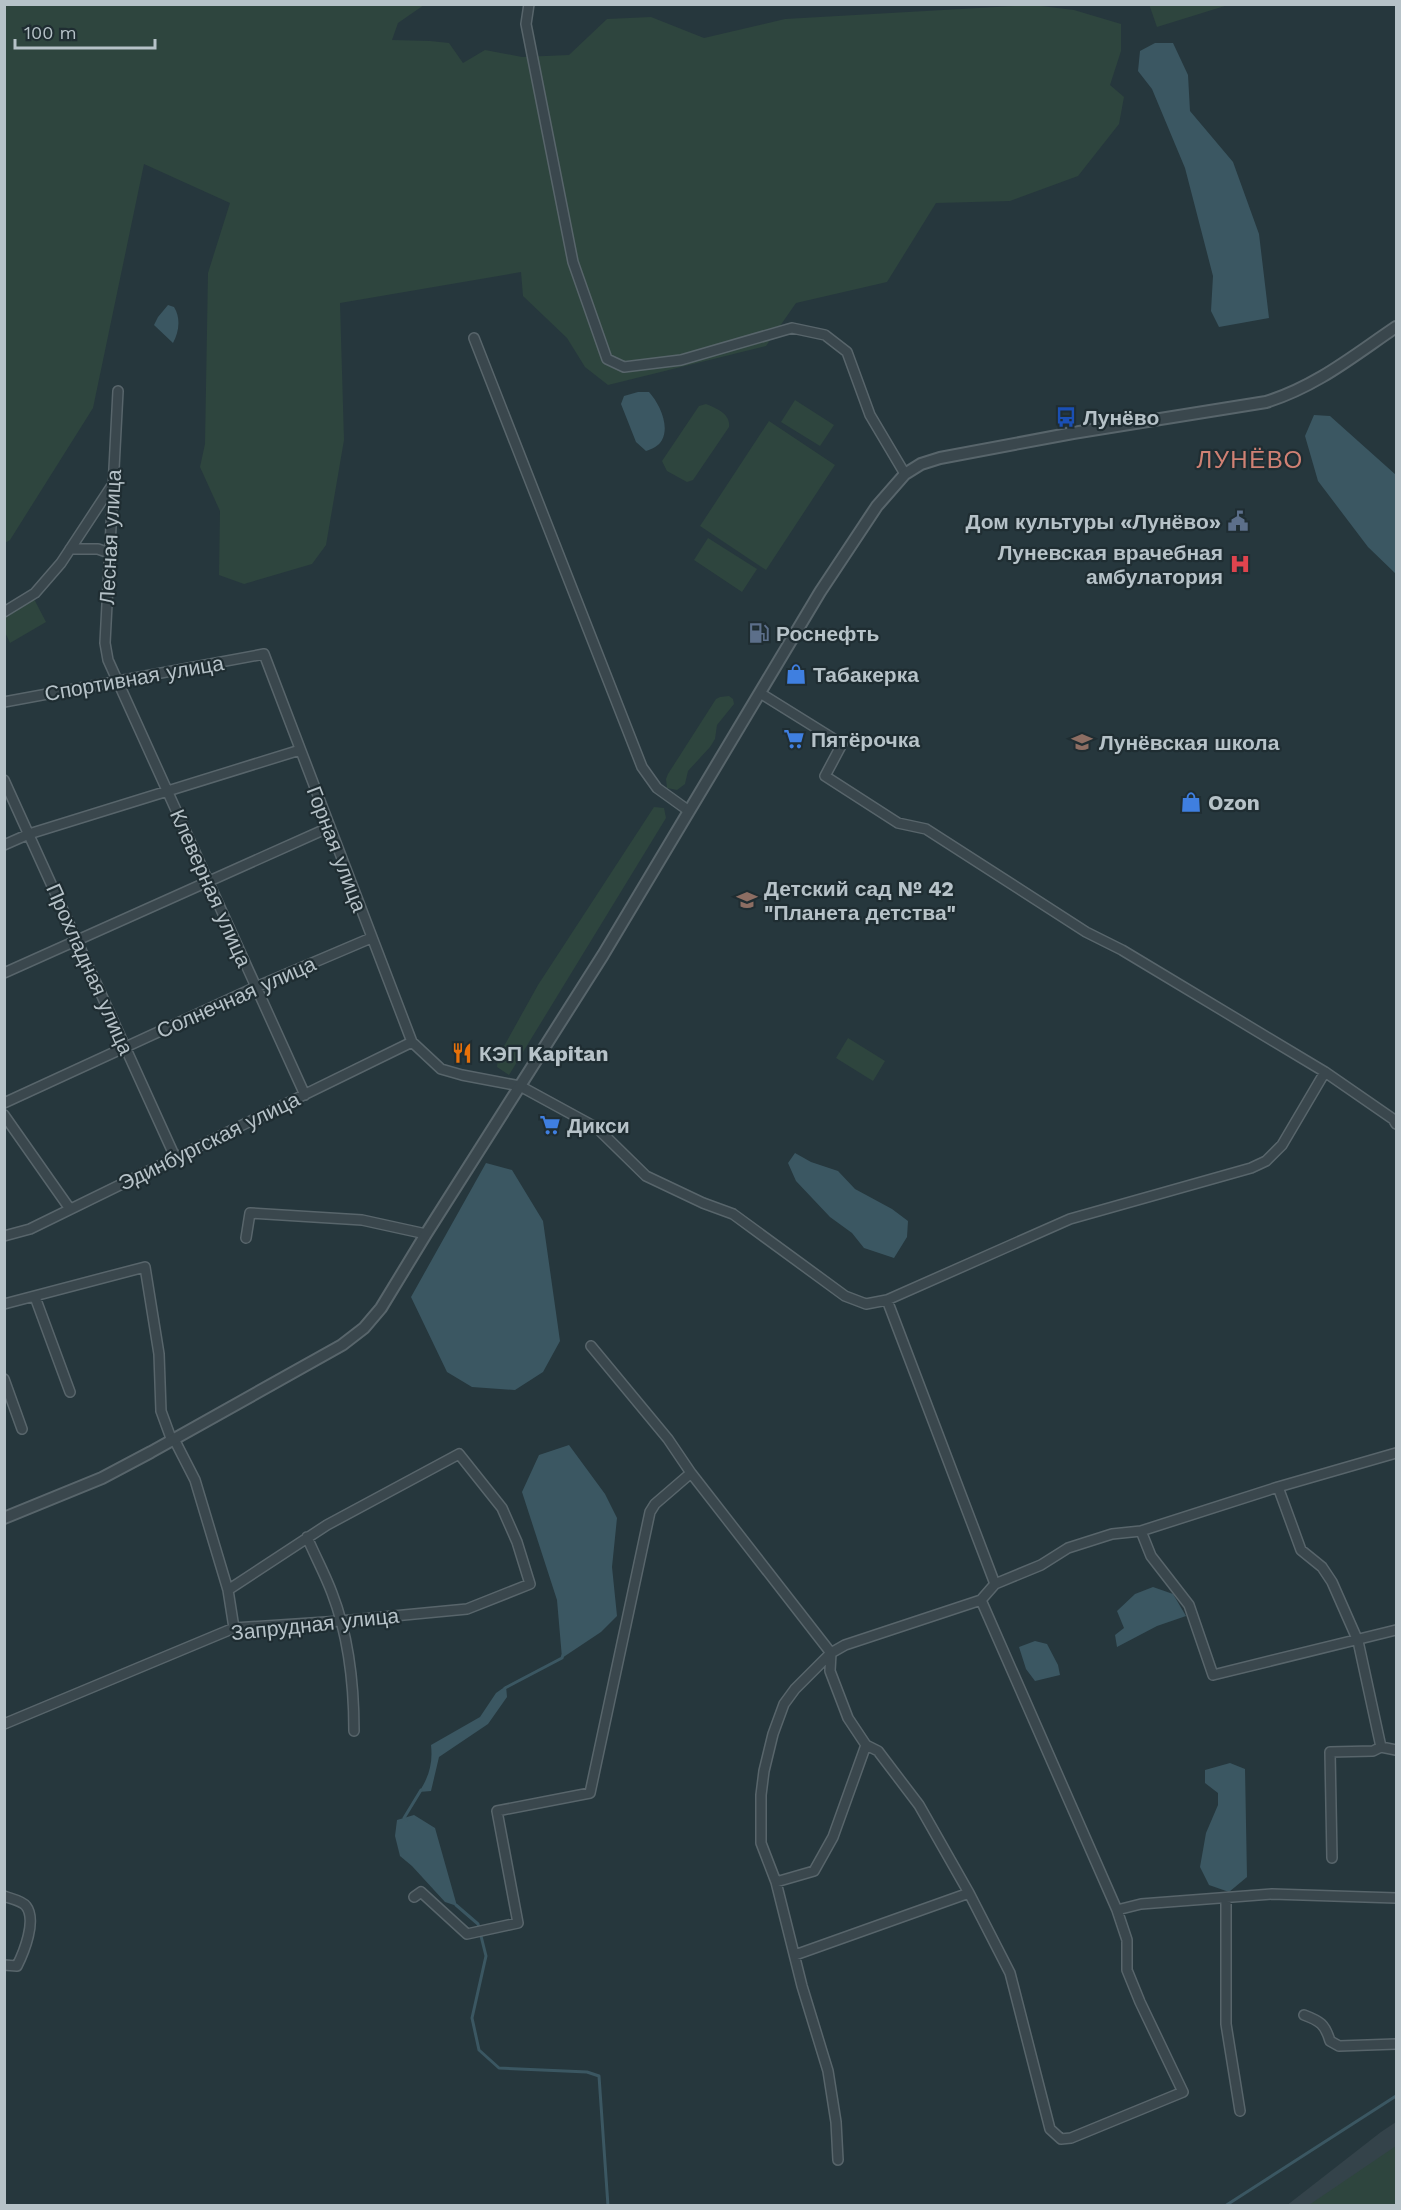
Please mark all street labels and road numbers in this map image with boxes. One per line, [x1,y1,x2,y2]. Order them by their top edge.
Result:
street label: Лесная улица [94,468,126,605]
street label: Спортивная улица [42,650,226,706]
street label: Горная улица [302,782,373,916]
street label: Клеверная улица [165,805,257,971]
street label: Прохладная улица [41,880,139,1059]
street label: Солнечная улица [152,951,320,1043]
street label: Эдинбургская улица [114,1086,304,1196]
street label: Запрудная улица [230,1603,401,1645]

